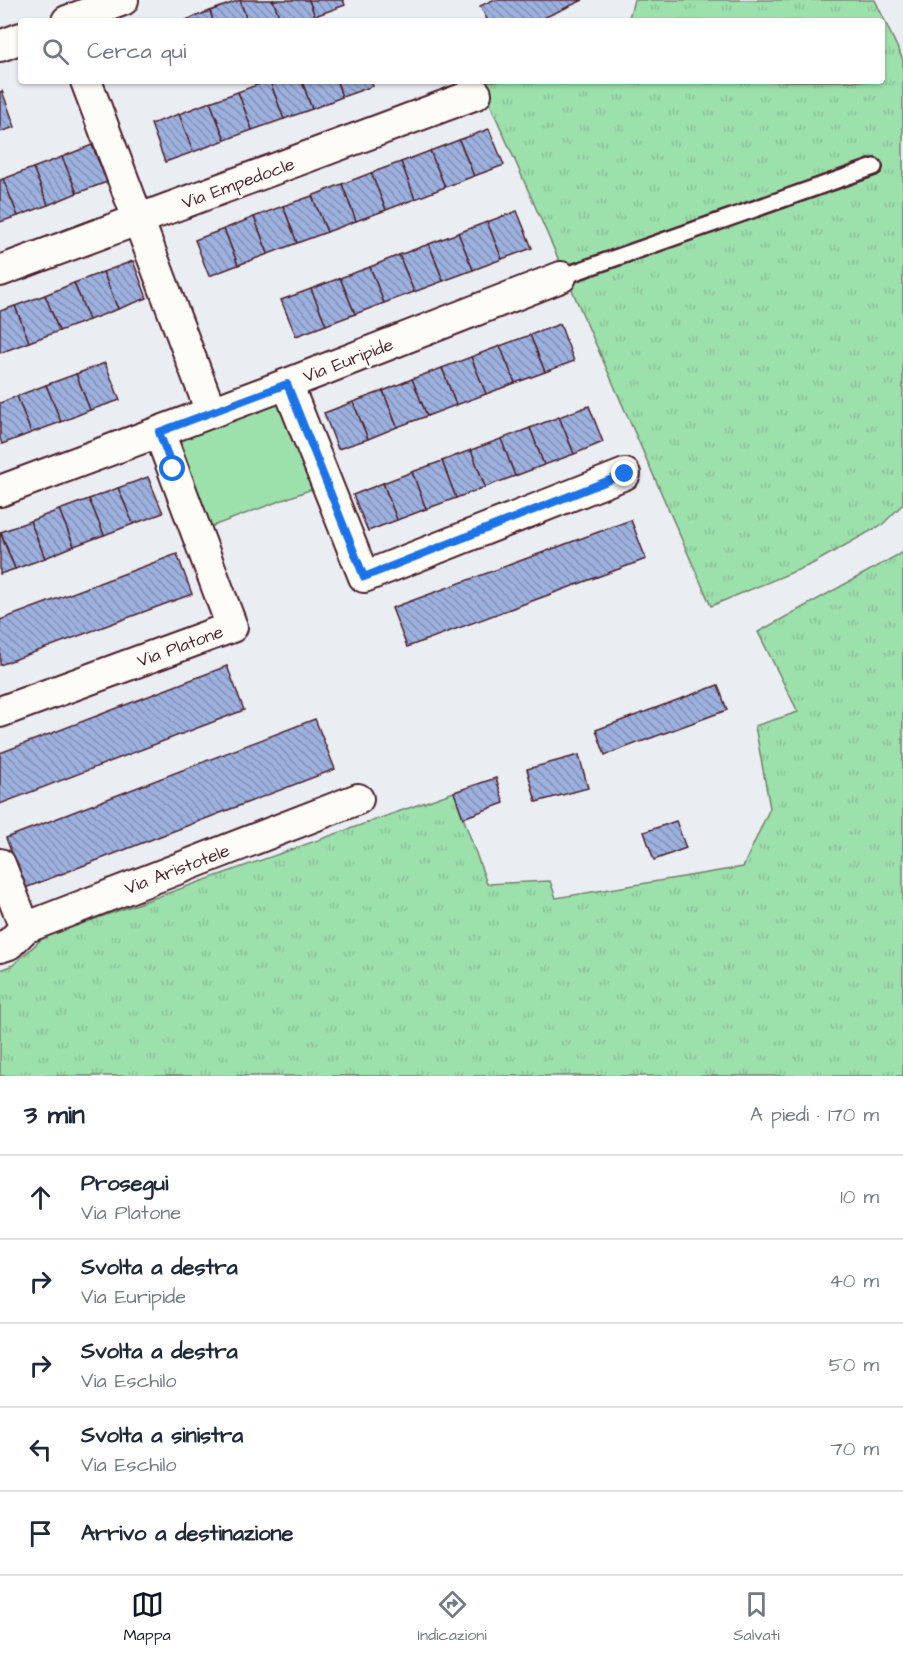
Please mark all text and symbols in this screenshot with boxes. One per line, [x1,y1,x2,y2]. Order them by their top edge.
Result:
search box [18,18,885,84]
icon: search [39,35,72,68]
text: Cerca qui [87,36,186,67]
street label: Via Empedocle [178,151,298,215]
street label: Via Euripide [300,332,397,389]
route start [159,455,185,481]
route end [611,460,637,486]
street label: Via Platone [134,619,227,674]
street label: Via Aristotele [121,838,234,901]
text: 3 min [24,1097,85,1133]
text: A piedi · 170 m [750,1101,879,1129]
text: Prosegui [81,1168,168,1199]
icon: ahead [24,1181,57,1214]
text: 10 m [840,1183,879,1211]
text: Via Platone [81,1199,181,1227]
text: Svolta a destra [81,1252,238,1283]
icon: right [24,1265,57,1298]
text: 40 m [829,1267,879,1295]
text: Via Euripide [81,1283,186,1311]
text: Svolta a destra [81,1336,238,1367]
icon: right [24,1349,57,1382]
text: 50 m [829,1351,879,1379]
text: Via Eschilo [81,1367,177,1395]
text: Svolta a sinistra [81,1420,243,1451]
icon: left [24,1433,57,1466]
text: 70 m [831,1435,879,1463]
text: Via Eschilo [81,1451,177,1479]
icon: arrive [24,1517,57,1550]
text: Arrivo a destinazione [81,1518,293,1549]
tab: Mappa [123,1588,171,1646]
tab: Indicazioni [417,1588,487,1646]
tab: Salvati [733,1588,780,1646]

